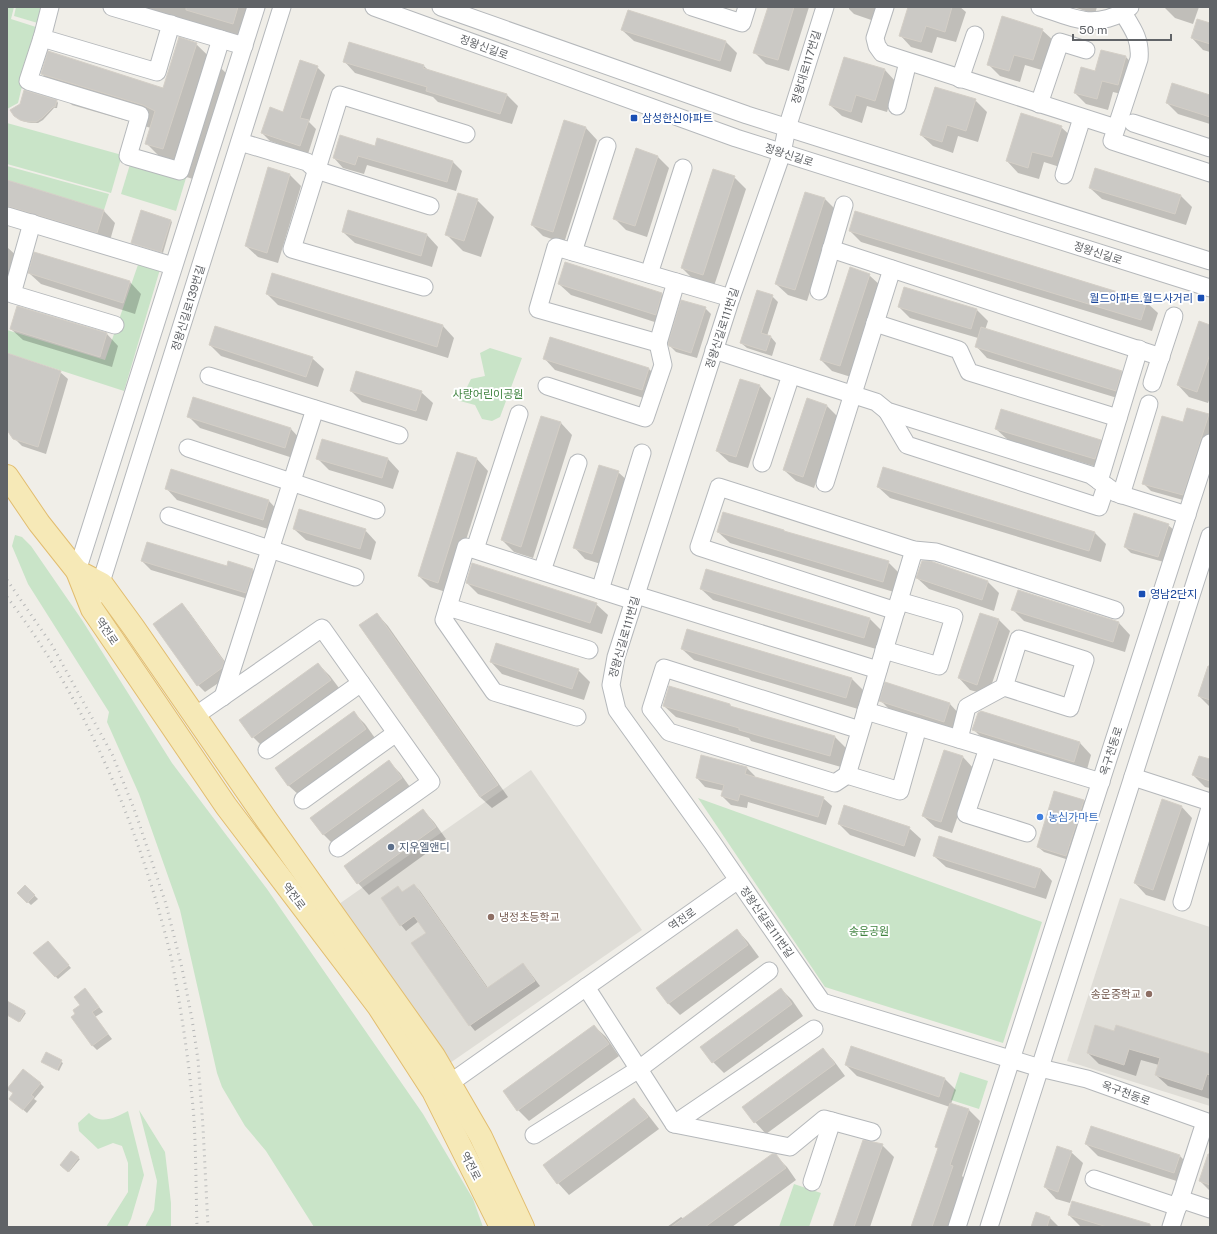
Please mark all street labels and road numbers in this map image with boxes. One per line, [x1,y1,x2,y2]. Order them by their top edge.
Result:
street label: 정왕대로117번길 [789,29,823,105]
street label: 정왕신길로 [458,33,510,61]
street label: 정왕신길로 [763,141,815,169]
street label: 정왕신길로 [1072,239,1124,267]
street label: 정왕신길로139번길 [169,264,207,352]
street label: 정왕신길로111번길 [703,286,741,370]
street label: 정왕신길로111번길 [607,595,641,679]
street label: 역전로 [94,615,120,647]
street label: 옥구천동로 [1097,725,1125,777]
street label: 역전로 [280,880,308,912]
street label: 정왕신길로111번길 [738,884,796,960]
street label: 역전로 [666,905,698,933]
street label: 옥구천동로 [1100,1079,1152,1107]
street label: 역전로 [459,1150,483,1182]

